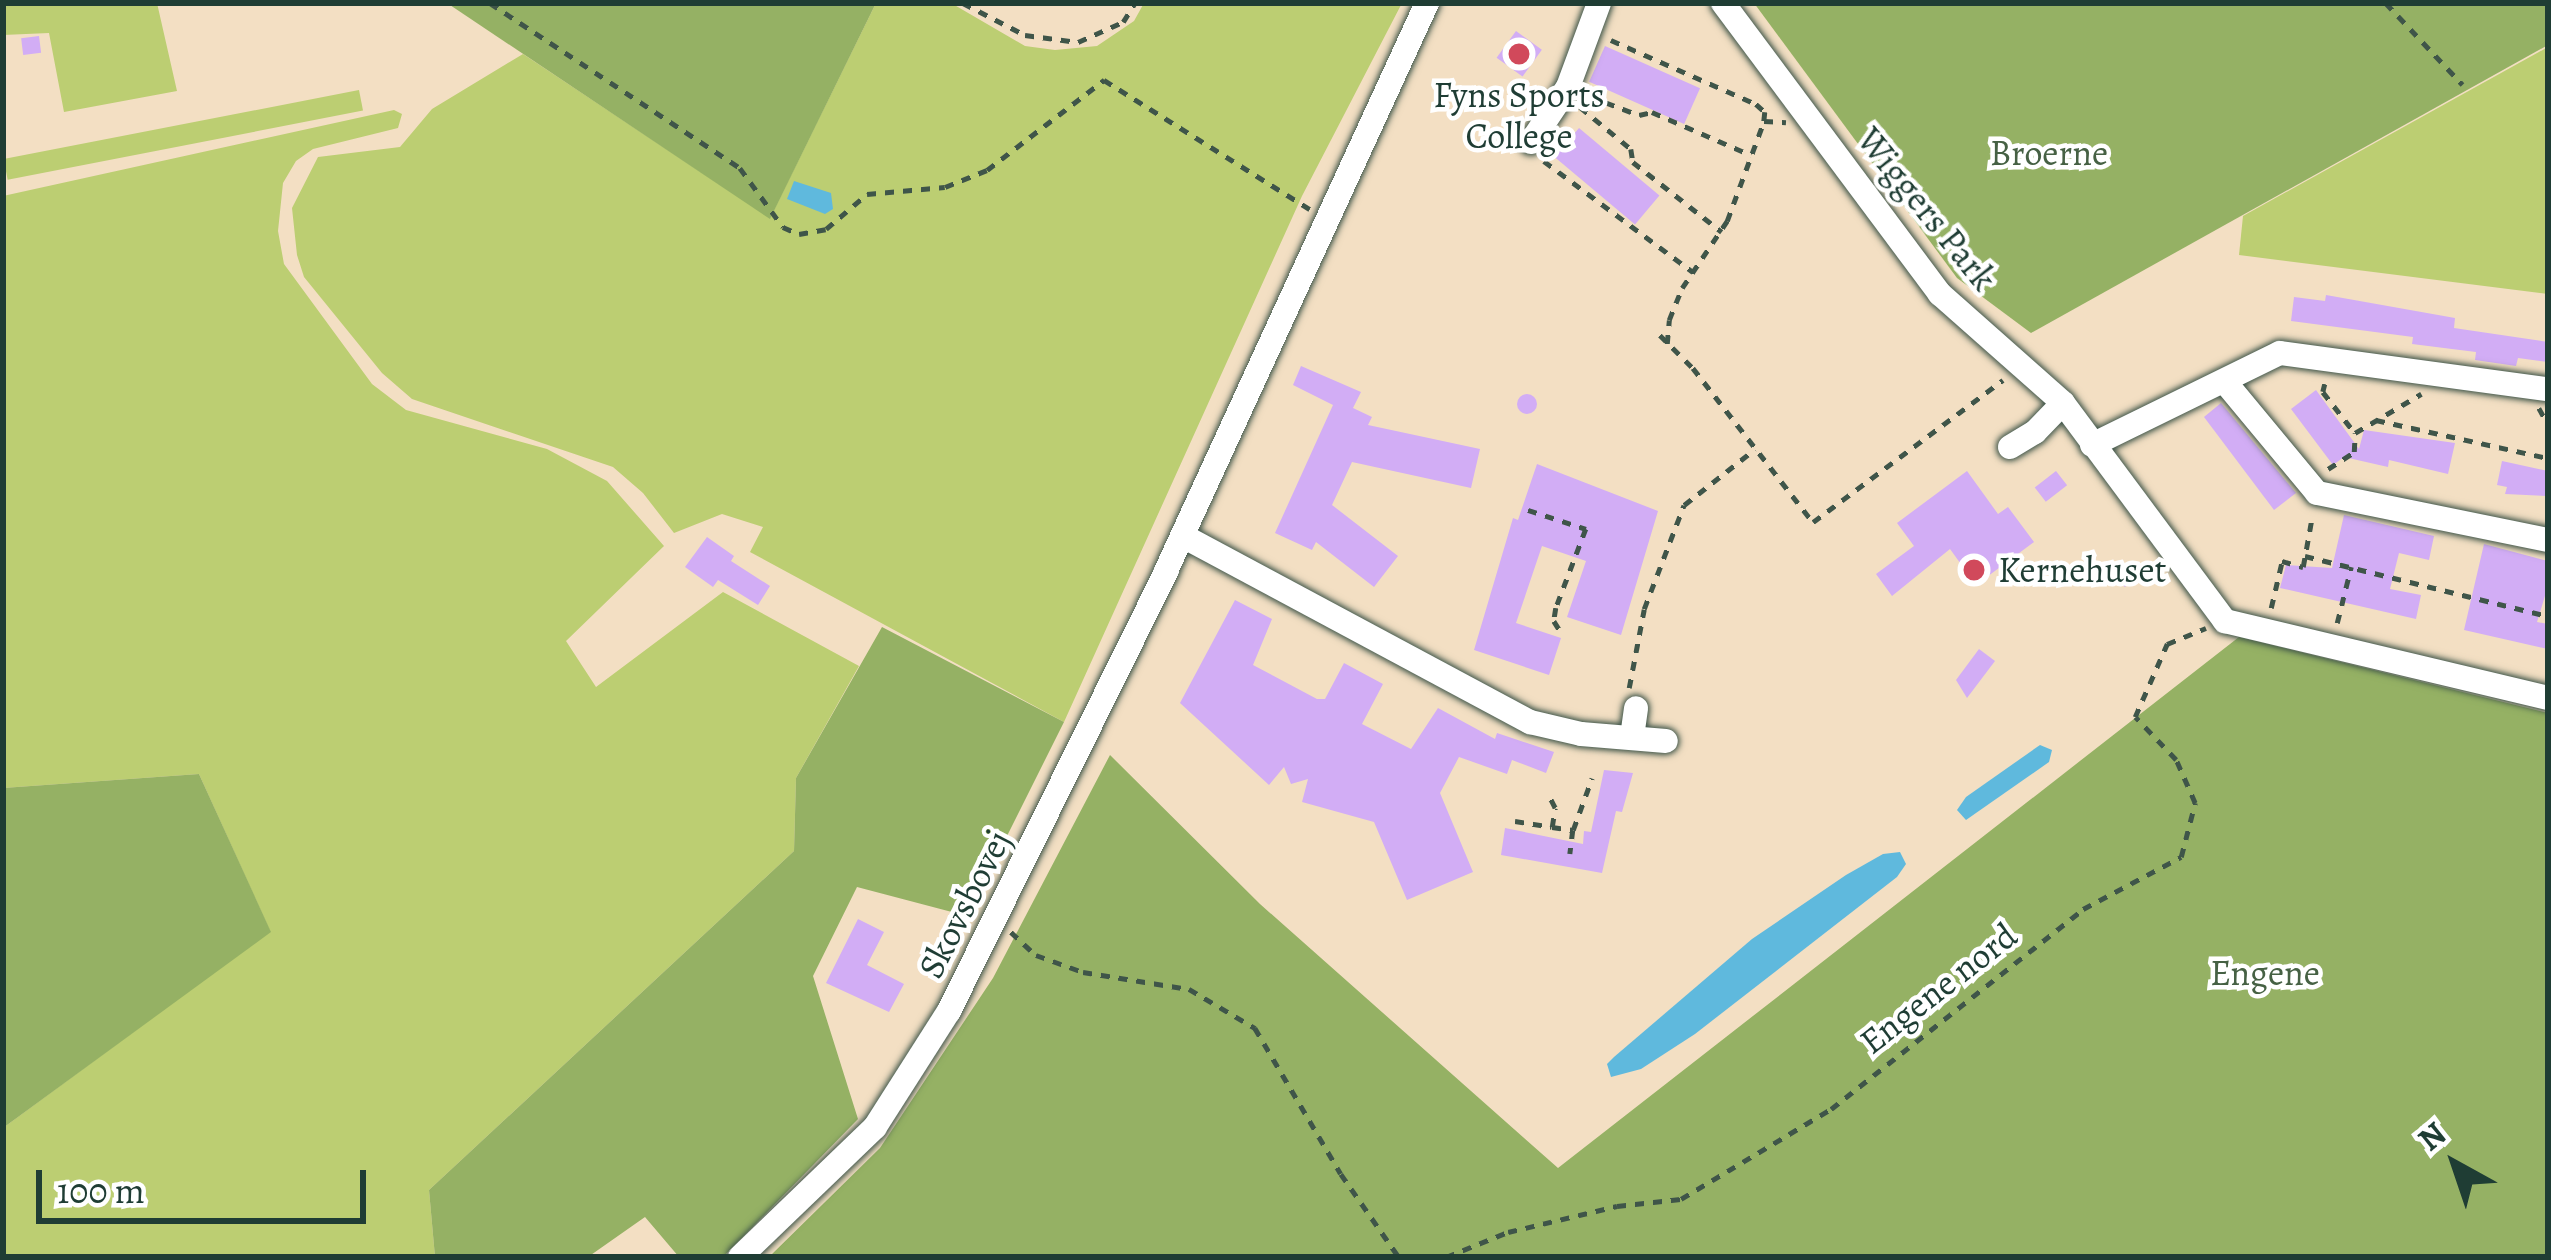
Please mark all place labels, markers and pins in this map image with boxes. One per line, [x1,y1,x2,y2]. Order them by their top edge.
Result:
marker: Fyns Sports College [1506,41,1532,67]
place label: Fyns Sports College [1433,72,1605,157]
place label: Kernehuset [1998,548,2166,592]
marker: Kernehuset [1961,557,1987,583]

